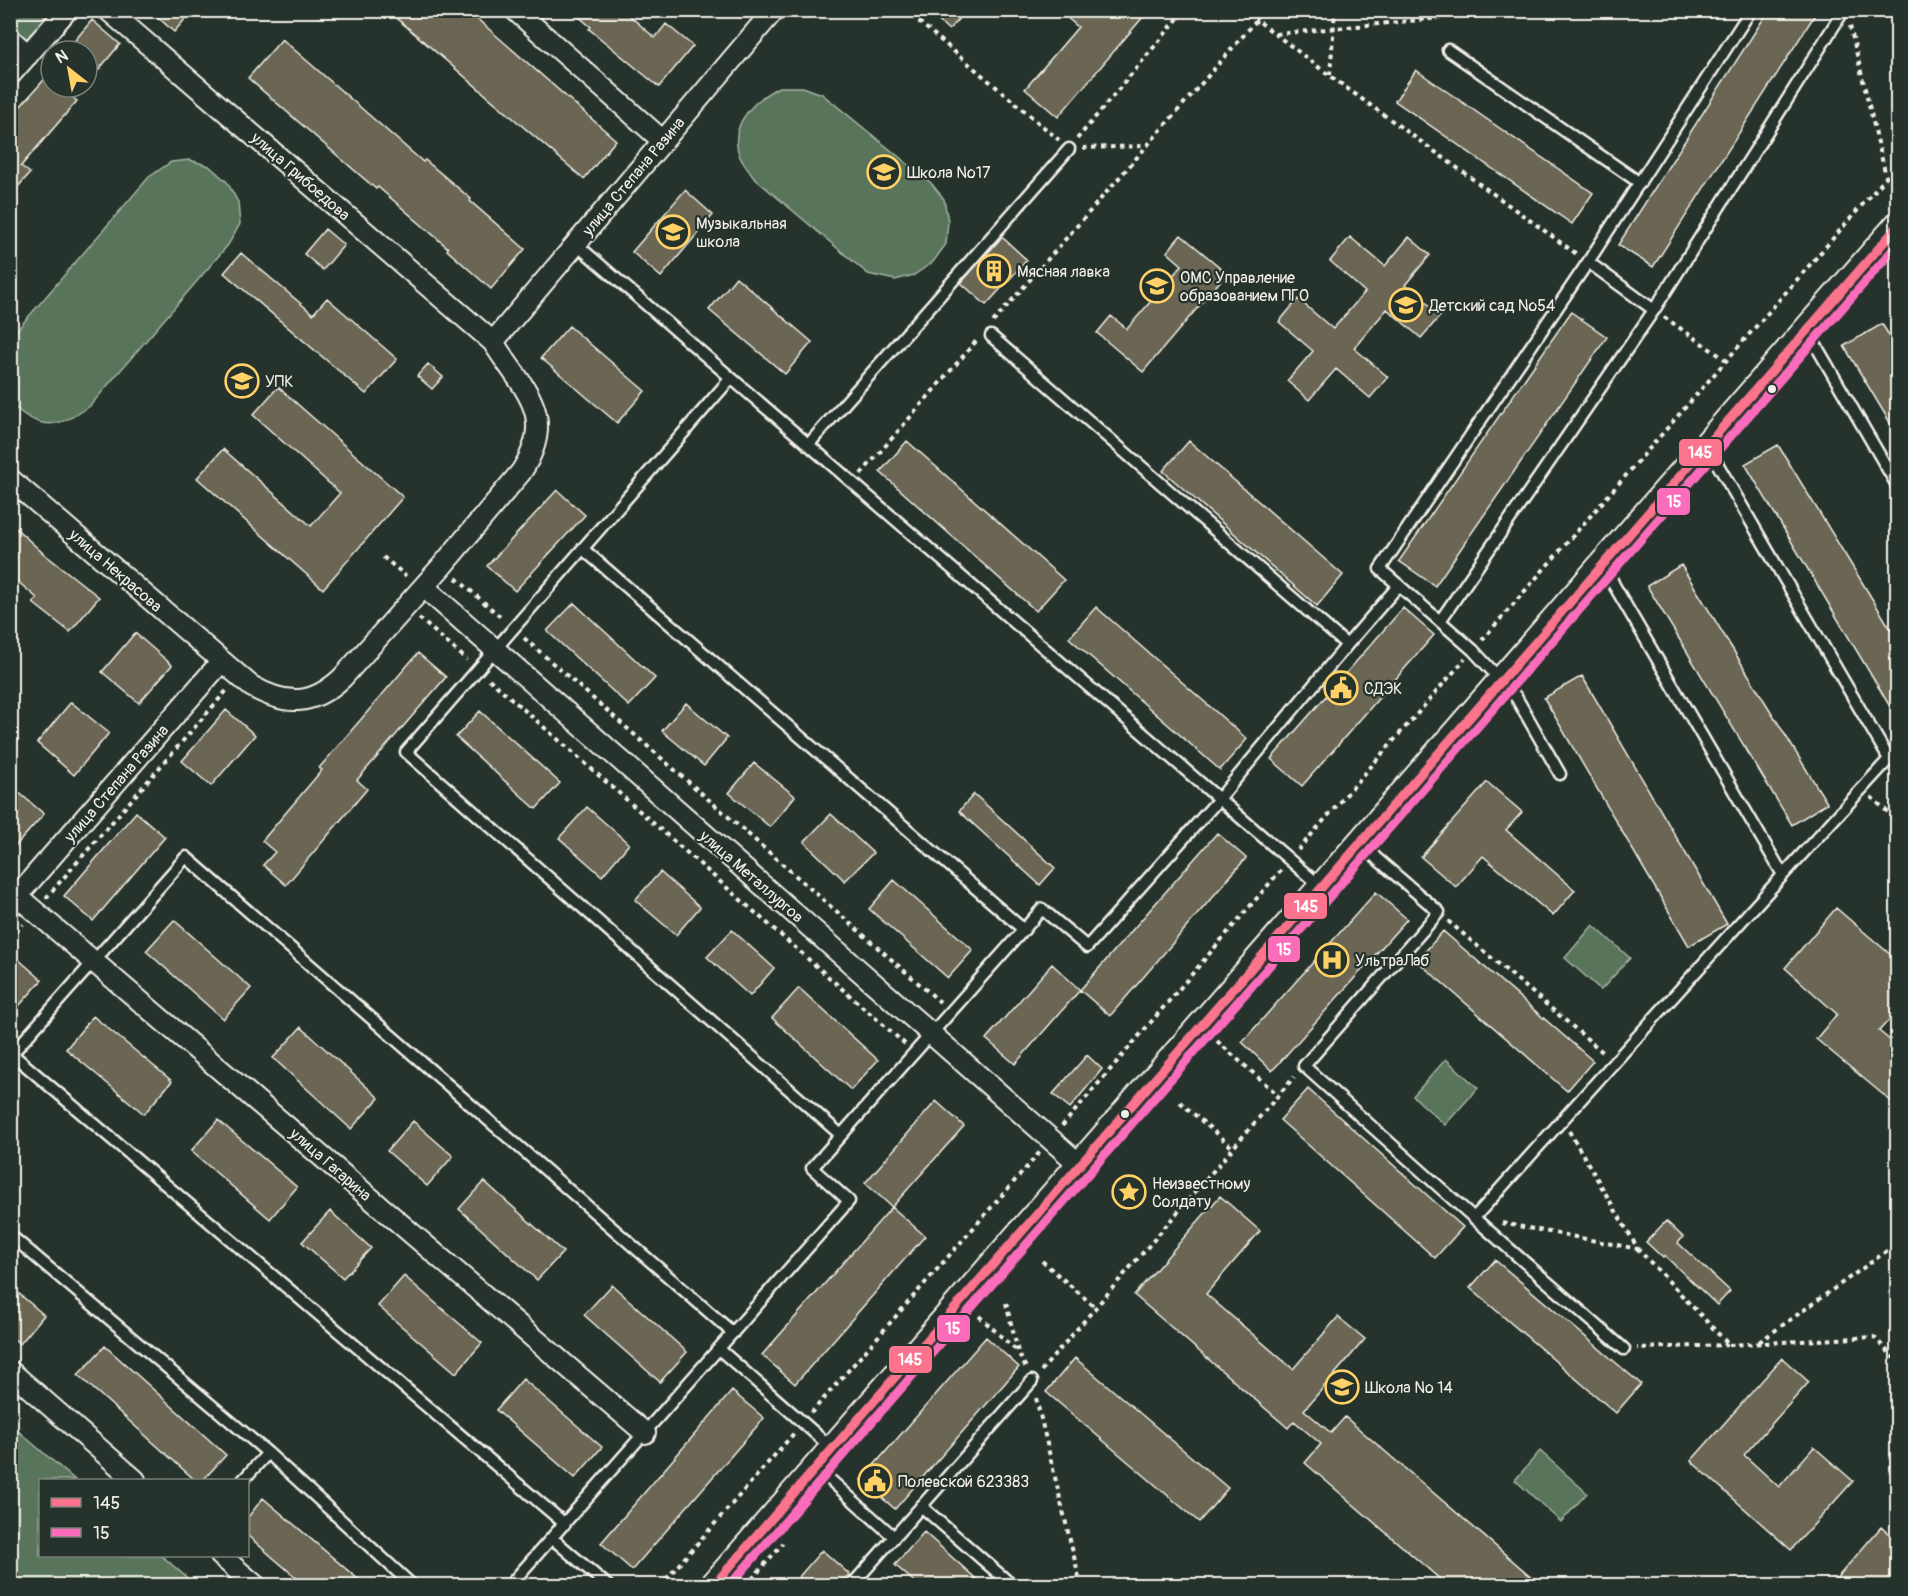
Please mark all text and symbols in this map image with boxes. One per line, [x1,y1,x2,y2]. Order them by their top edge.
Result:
north arrow [39,39,99,99]
text: N [52,46,72,68]
street label: улица Степана Разина [578,113,689,241]
street label: улица Грибоедова [246,128,354,225]
school or university icon: Школа №17 [866,154,902,190]
place label: Школа №17 [907,163,991,183]
school or university icon: Музыкальная школа [655,214,691,250]
place label: Музыкальная школа [696,214,787,252]
building icon: Мясная лавка [976,253,1012,289]
place label: Мясная лавка [1017,262,1110,282]
school or university icon: ОМС Управление образованием ПГО [1139,268,1175,304]
place label: ОМС Управление образованием ПГО [1180,268,1309,306]
school or university icon: Детский сад №54 [1388,287,1424,323]
place label: Детский сад №54 [1428,296,1555,316]
school or university icon: УПК [224,363,260,399]
place label: УПК [265,372,293,392]
unlabelled marker [1766,383,1778,395]
line badge: 145 [1678,438,1723,467]
text: 145 [1688,443,1712,463]
line badge: 15 [1656,487,1691,516]
text: 15 [1667,492,1682,512]
street label: улица Некрасова [64,524,166,617]
public building icon: СДЭК [1323,670,1359,706]
place label: СДЭК [1364,679,1402,699]
street label: улица Степана Разина [60,721,173,847]
street label: улица Металлургов [694,825,807,927]
line badge: 145 [1283,892,1328,920]
text: 145 [1294,897,1318,917]
line badge: 15 [1267,935,1301,963]
text: 15 [1277,940,1292,960]
hospital icon: УльтраЛаб [1314,942,1350,978]
place label: УльтраЛаб [1355,951,1429,971]
unlabelled marker [1119,1108,1131,1120]
street label: улица Гагарина [285,1123,375,1206]
place icon: Неизвестному Солдату [1111,1174,1147,1210]
place label: Неизвестному Солдату [1152,1174,1251,1212]
line badge: 15 [936,1314,971,1343]
text: 15 [946,1319,961,1339]
line badge: 145 [888,1345,933,1374]
text: 145 [898,1350,922,1370]
school or university icon: Школа № 14 [1324,1369,1360,1405]
place label: Школа № 14 [1365,1378,1453,1398]
public building icon: Полевской 623383 [857,1463,893,1499]
place label: Полевской 623383 [898,1472,1029,1492]
legend [39,1479,249,1557]
text: 145 [93,1492,120,1515]
text: 15 [93,1522,110,1545]

